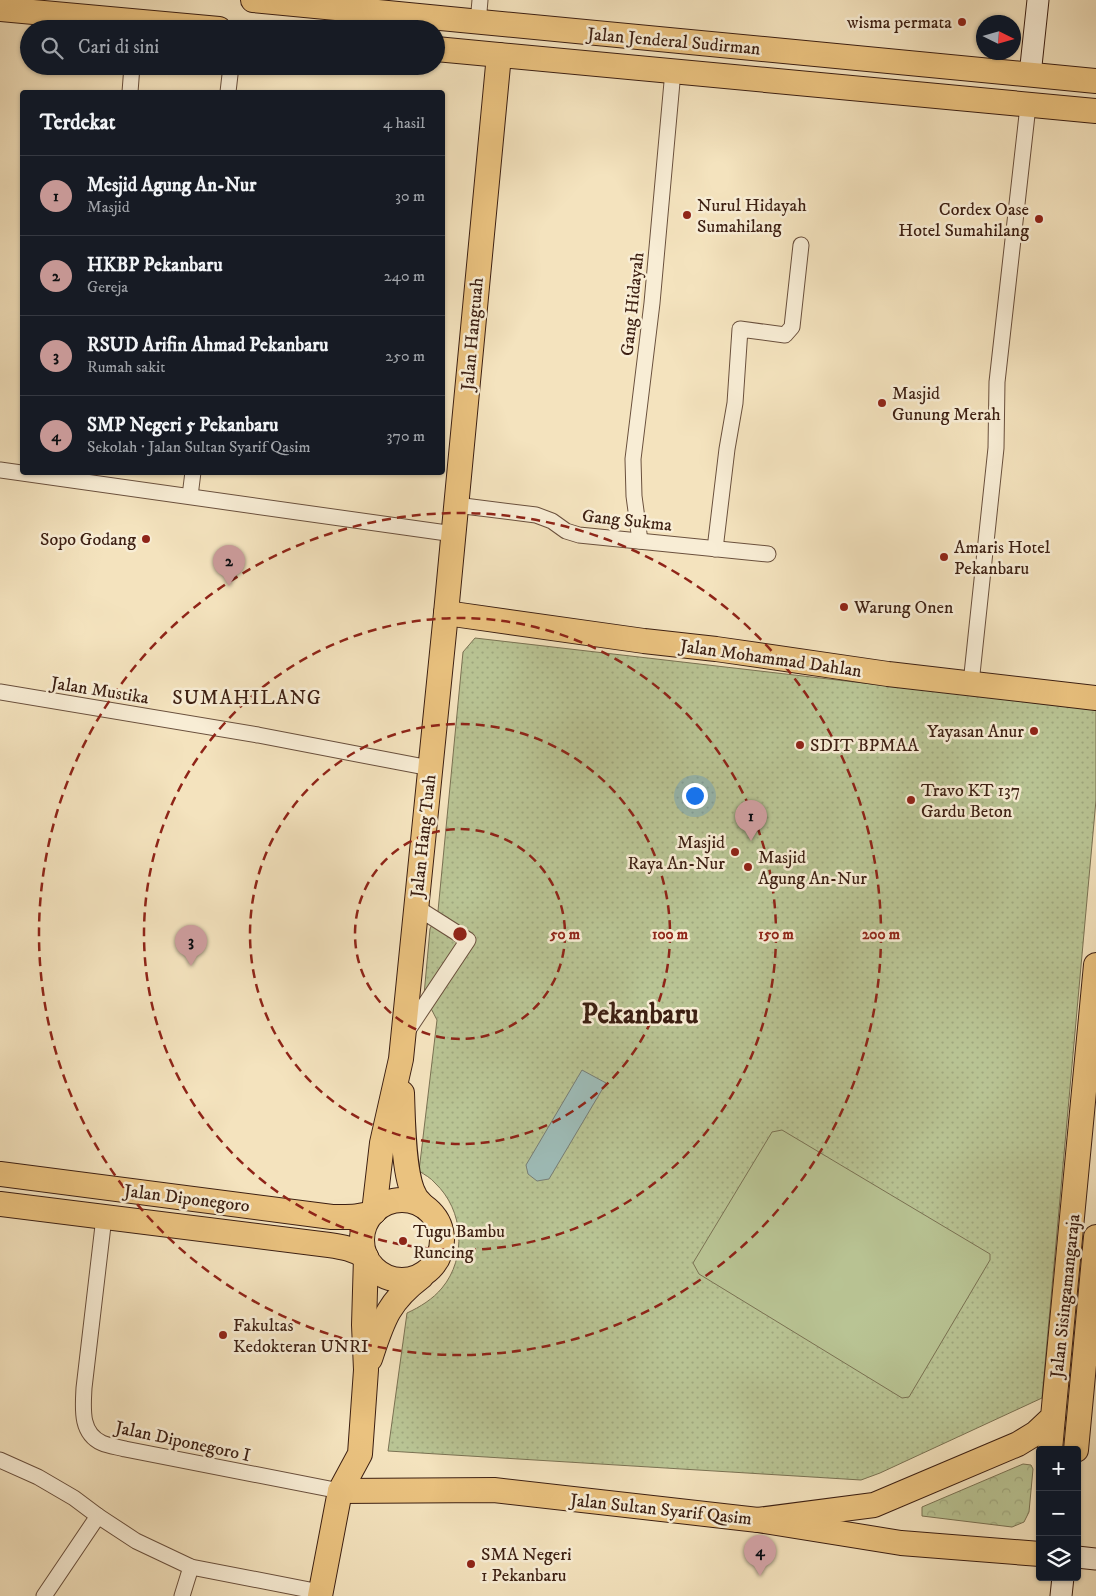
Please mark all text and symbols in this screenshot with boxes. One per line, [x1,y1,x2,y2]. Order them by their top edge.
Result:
place label: wisma permata [846,12,952,34]
north arrow [976,15,1021,60]
marker: wisma permata [956,16,968,28]
search box [20,20,445,75]
street label: Jalan Jenderal Sudirman [585,23,762,61]
icon: search [38,34,66,62]
text: Cari di sini [78,36,159,59]
text: Terdekat [40,110,115,136]
text: 4 hasil [383,113,425,133]
text: Mesjid Agung An-Nur [87,174,256,197]
text: 1 [53,186,59,206]
text: 30 m [395,186,425,206]
place label: Nurul Hidayah Sumahilang [697,195,807,238]
text: Masjid [87,197,130,217]
place label: Cordex Oase Hotel Sumahilang [898,199,1029,242]
marker: Nurul Hidayah Sumahilang [681,209,693,221]
marker: Cordex Oase Hotel Sumahilang [1033,213,1045,225]
street label: Gang Hidayah [617,251,649,357]
text: HKBP Pekanbaru [87,254,223,277]
text: 2 [52,266,60,286]
text: 240 m [384,266,425,286]
street label: Jalan Hangtuah [457,276,489,393]
text: Gereja [87,277,128,297]
text: RSUD Arifin Ahmad Pekanbaru [87,334,329,357]
text: 3 [53,346,59,366]
text: 250 m [385,346,425,366]
text: Rumah sakit [87,357,165,377]
place label: Masjid Gunung Merah [892,383,1001,426]
marker: Masjid Gunung Merah [876,397,888,409]
text: SMP Negeri 5 Pekanbaru [87,414,278,437]
text: 4 [51,426,61,446]
text: 370 m [387,426,425,446]
text: Sekolah · Jalan Sultan Syarif Qasim [87,437,310,457]
street label: Gang Sukma [581,505,673,537]
place label: Sopo Godang [40,529,136,551]
marker: Sopo Godang [140,533,152,545]
place label: Amaris Hotel Pekanbaru [954,537,1051,580]
pin: 2 [213,545,245,586]
marker: Amaris Hotel Pekanbaru [938,551,950,563]
place label: Warung Onen [853,597,954,619]
marker: Warung Onen [838,601,850,613]
street label: Jalan Mohammad Dahlan [677,635,864,683]
street label: Jalan Mustika [47,672,151,710]
district label: SUMAHILANG [172,686,322,711]
place label: Yayasan Anur [927,721,1024,743]
marker: Yayasan Anur [1028,725,1040,737]
place label: SDIT BPMAA [810,735,919,757]
marker: SDIT BPMAA [794,739,806,751]
street label: Jalan Hang Tuah [406,773,441,901]
place label: Travo KT 137 Gardu Beton [921,780,1020,823]
your location [682,783,708,809]
marker: Travo KT 137 Gardu Beton [905,794,917,806]
pin: 1 [735,800,767,841]
place label: Masjid Raya An-Nur [627,832,725,875]
marker: Masjid Raya An-Nur [729,846,741,858]
place label: Masjid Agung An-Nur [758,847,867,890]
marker: Masjid Agung An-Nur [742,861,754,873]
pin: 3 [175,925,207,966]
centre of rings [451,925,469,943]
text: 50 m [549,925,581,944]
text: 100 m [652,925,689,944]
text: 150 m [758,925,794,944]
text: 200 m [862,925,901,944]
district label: Pekanbaru [582,997,699,1032]
street label: Jalan Diponegoro [121,1180,251,1218]
street label: Jalan Sisingamangaraja [1046,1213,1086,1381]
place label: Tugu Bambu Runcing [413,1221,505,1264]
marker: Tugu Bambu Runcing [397,1235,409,1247]
place label: Fakultas Kedokteran UNRI [233,1315,368,1358]
marker: Fakultas Kedokteran UNRI [217,1329,229,1341]
street label: Jalan Diponegoro I [111,1416,252,1467]
map controls [1036,1446,1081,1581]
button: + [1036,1446,1081,1491]
street label: Jalan Sultan Syarif Qasim [567,1489,753,1530]
button: − [1036,1491,1081,1536]
pin: 4 [744,1535,776,1576]
button: layers [1036,1536,1081,1581]
place label: SMA Negeri 1 Pekanbaru [481,1544,572,1587]
marker: SMA Negeri 1 Pekanbaru [465,1558,477,1570]

